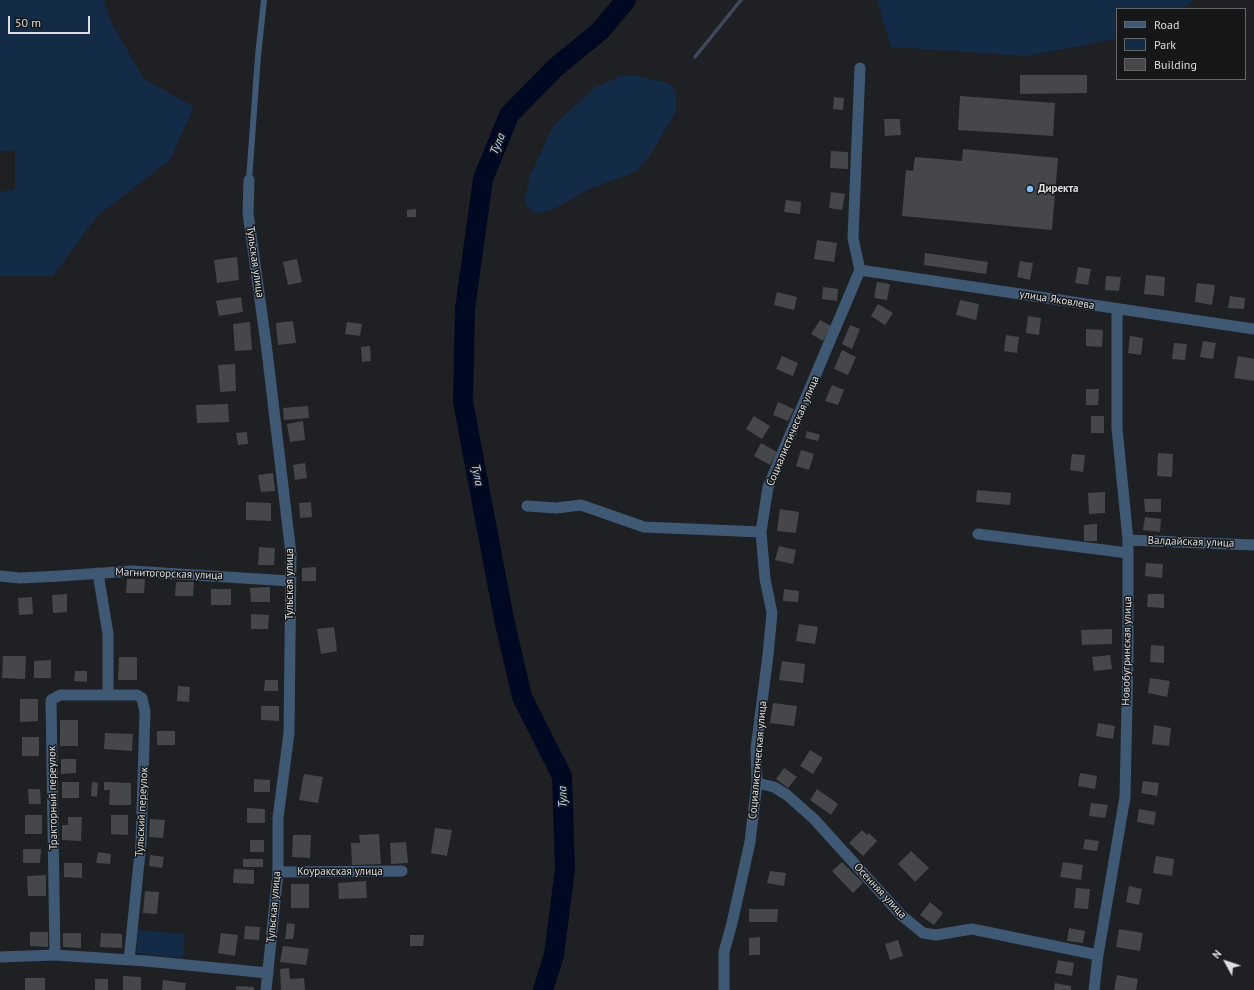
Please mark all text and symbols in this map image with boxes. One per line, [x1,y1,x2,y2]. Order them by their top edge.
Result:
scale bar [10,8,92,34]
legend [1116,8,1246,80]
text: 50 m [15,15,41,30]
text: Road [1154,17,1179,32]
text: Park [1154,37,1176,52]
text: Building [1154,57,1197,72]
water label: Тула [487,131,509,157]
place label: Директа [1038,182,1079,196]
marker: Директа [1025,184,1035,194]
street label: Тульская улица [243,225,267,299]
street label: улица Яковлева [1019,288,1095,312]
street label: Социалистическая улица [764,374,822,488]
water label: Тула [468,463,486,487]
street label: Валдайская улица [1147,534,1235,550]
street label: Тульская улица [283,548,297,620]
street label: Магнитогорская улица [115,566,223,582]
street label: Новобугринская улица [1119,596,1135,706]
street label: Социалистическая улица [746,700,770,820]
street label: Тракторный переулок [45,746,61,850]
street label: Тульский переулок [133,767,151,857]
water label: Тула [555,786,571,808]
street label: Осенняя улица [851,861,909,921]
street label: Коуракская улица [297,865,383,879]
street label: Тульская улица [264,871,284,943]
north arrow [1206,942,1246,982]
text: N [1209,947,1224,962]

